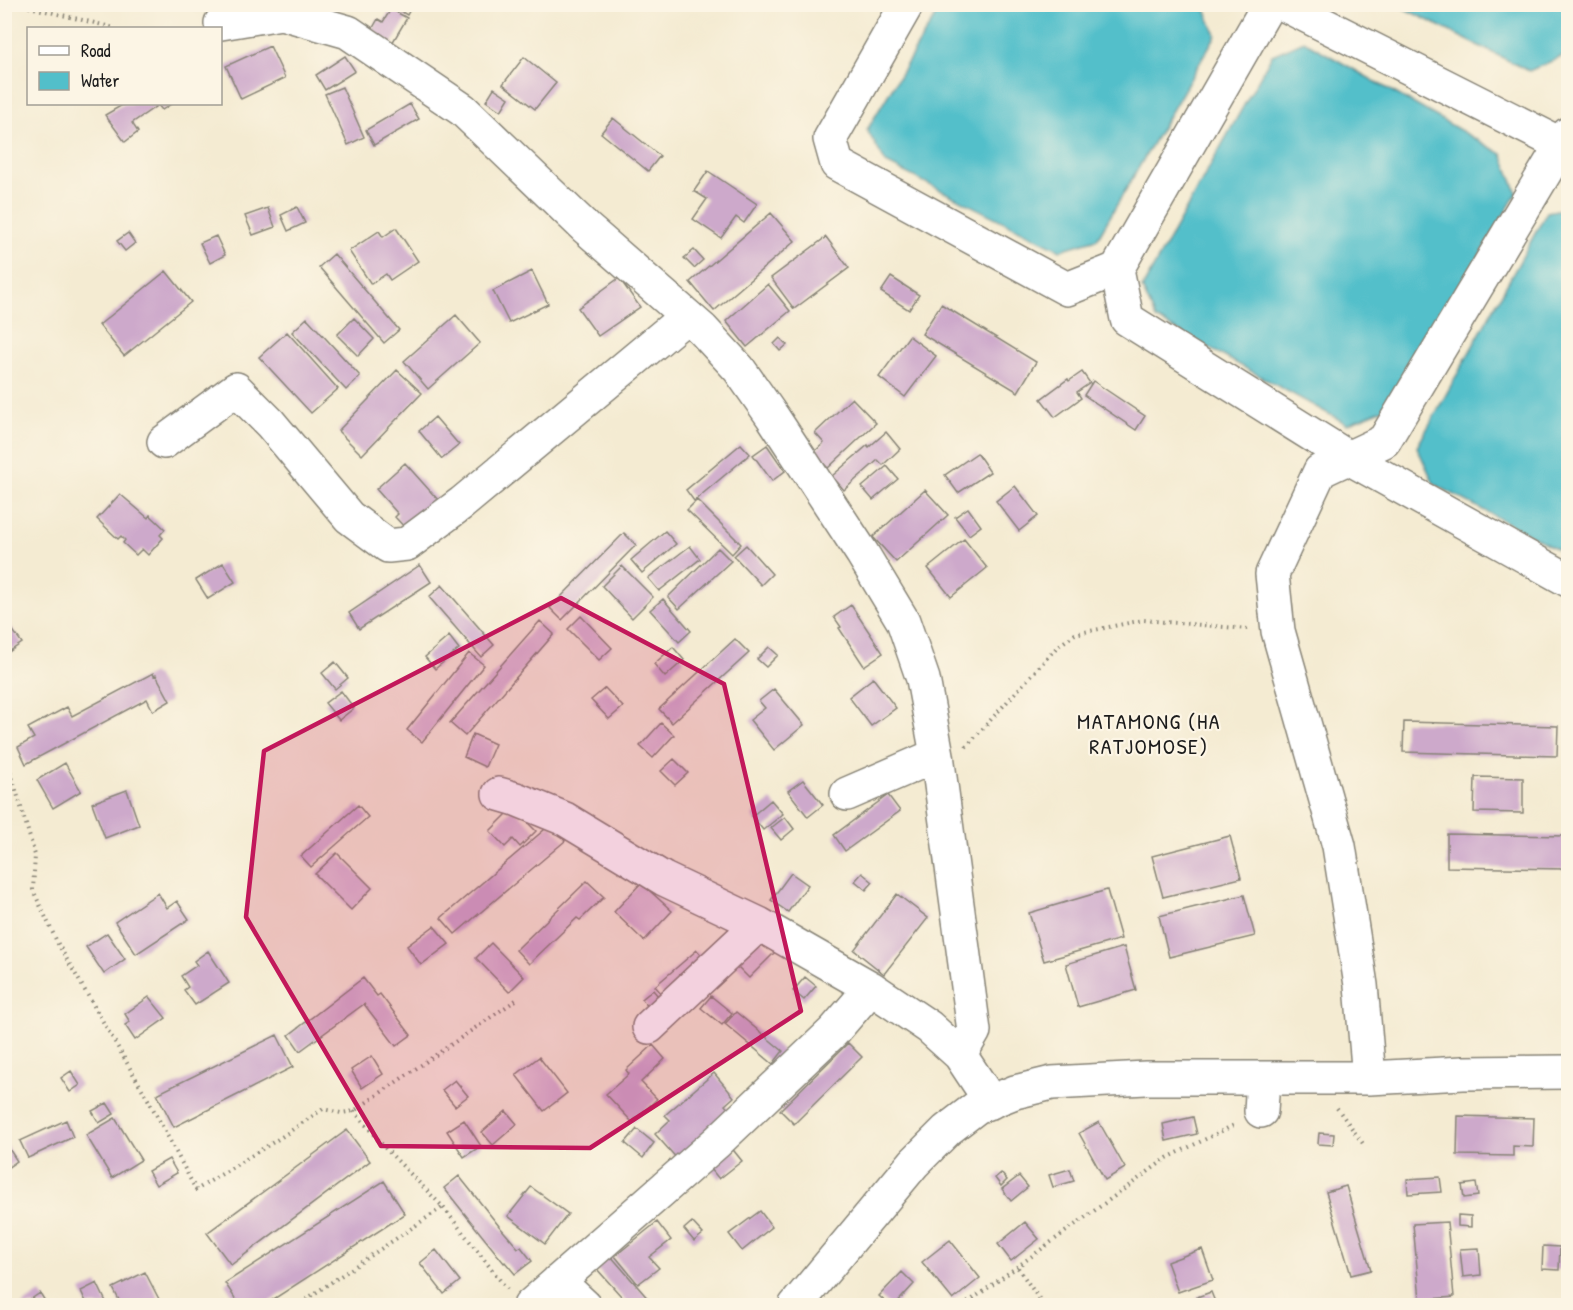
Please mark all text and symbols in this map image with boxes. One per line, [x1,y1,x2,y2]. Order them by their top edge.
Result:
legend [27,27,222,105]
text: Road [81,38,111,63]
text: Water [81,68,119,93]
district label: MATAMONG (HA RATJOMOSE) [1077,706,1221,761]

